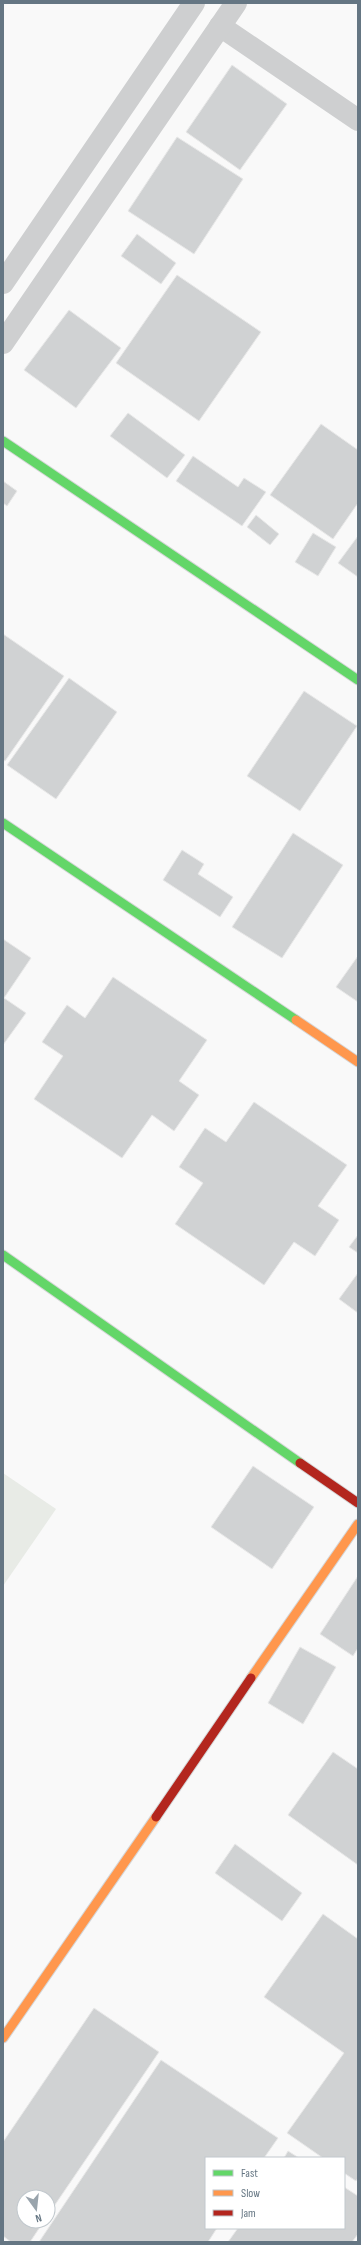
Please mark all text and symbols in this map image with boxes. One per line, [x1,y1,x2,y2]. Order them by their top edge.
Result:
legend [205,2157,345,2229]
text: Fast [241,2166,258,2181]
text: Slow [241,2186,260,2201]
north arrow [16,2189,56,2229]
text: Jam [240,2206,256,2221]
text: N [34,2211,43,2225]

